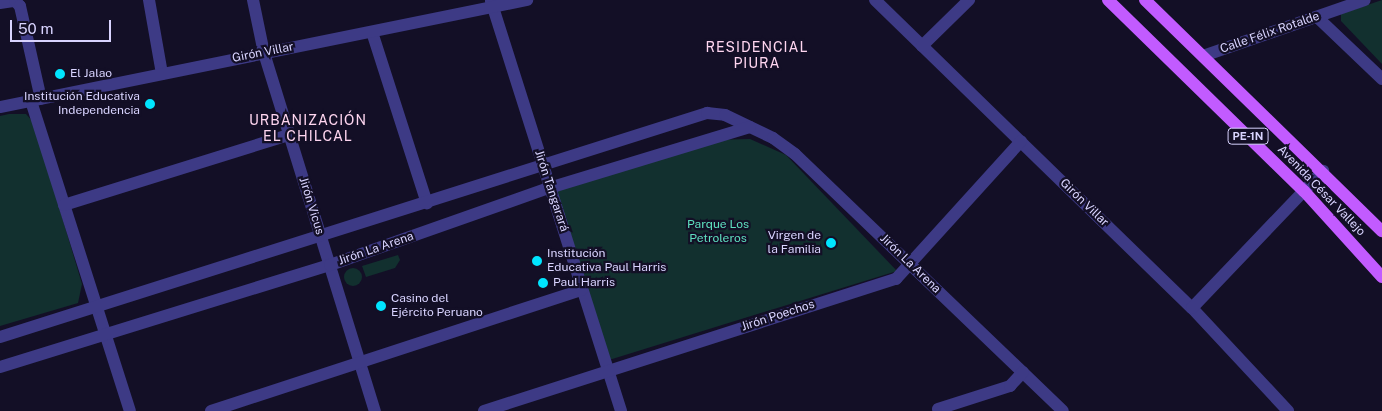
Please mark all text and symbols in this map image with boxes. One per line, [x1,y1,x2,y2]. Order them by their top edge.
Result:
street label: Calle Félix Rotalde [1218,9,1322,57]
scale bar [12,10,114,42]
text: 50 m [18,20,53,37]
district label: RESIDENCIAL PIURA [704,39,810,72]
street label: Girón Villar [231,40,295,66]
place label: El Jalao [70,67,112,81]
marker: El Jalao [54,68,66,80]
place label: Institución Educativa Independencia [24,90,140,118]
marker: Institución Educativa Independencia [144,98,156,110]
district label: URBANIZACIÓN EL CHILCAL [248,112,368,144]
road number: PE-1N [1227,128,1269,144]
street label: Avenida César Vallejo [1274,143,1368,239]
street label: Jirón Tangarará [531,148,571,234]
street label: Jirón Vicus [295,175,327,237]
street label: Girón Villar [1057,176,1111,230]
park label: Parque Los Petroleros [687,218,749,246]
street label: Jirón La Arena [336,229,416,269]
place label: Virgen de la Familia [768,229,821,257]
street label: Jirón La Arena [877,231,943,297]
marker: Virgen de la Familia [825,237,837,249]
place label: Institución Educativa Paul Harris [547,247,666,275]
marker: Institución Educativa Paul Harris [531,255,543,267]
place label: Paul Harris [553,276,615,290]
marker: Paul Harris [537,277,549,289]
place label: Casino del Ejército Peruano [391,292,483,320]
street label: Jirón Poechos [740,297,816,335]
marker: Casino del Ejército Peruano [375,300,387,312]

